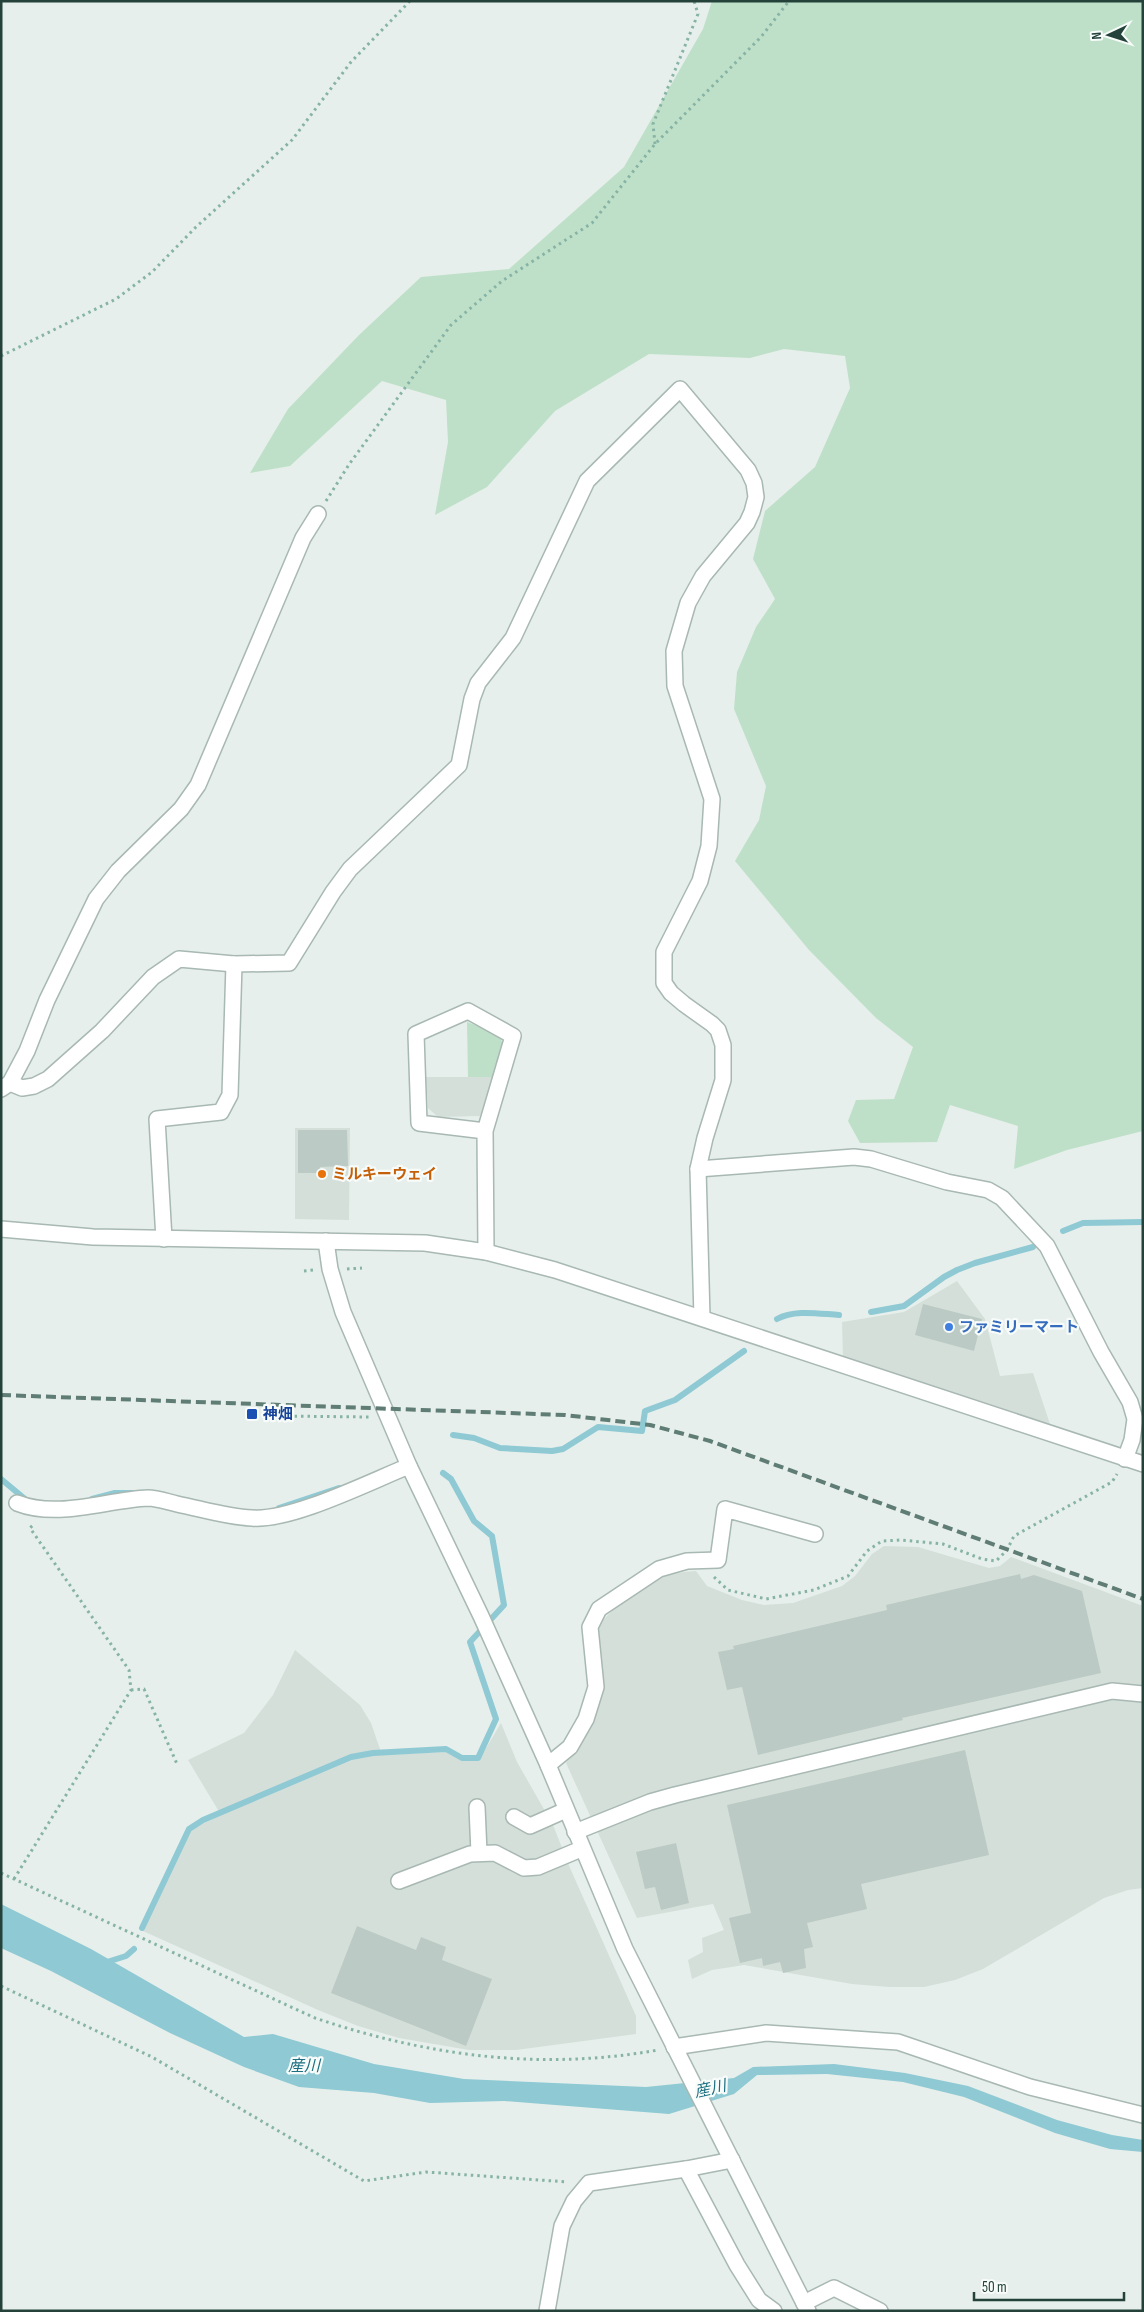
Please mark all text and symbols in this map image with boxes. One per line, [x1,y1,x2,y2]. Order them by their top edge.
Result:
north arrow [1084,10,1134,60]
text: N [1088,32,1105,40]
place label: ミルキーウェイ [332,1165,437,1184]
marker: ミルキーウェイ [316,1168,328,1180]
place label: ファミリーマート [959,1318,1079,1337]
marker: ファミリーマート [943,1321,955,1333]
place label: 神畑 [262,1405,293,1424]
marker: 神畑 [245,1407,259,1421]
water label: 産川 [288,2057,322,2076]
water label: 産川 [693,2076,730,2102]
scale bar [974,2270,1124,2302]
text: 50 m [982,2278,1007,2297]

